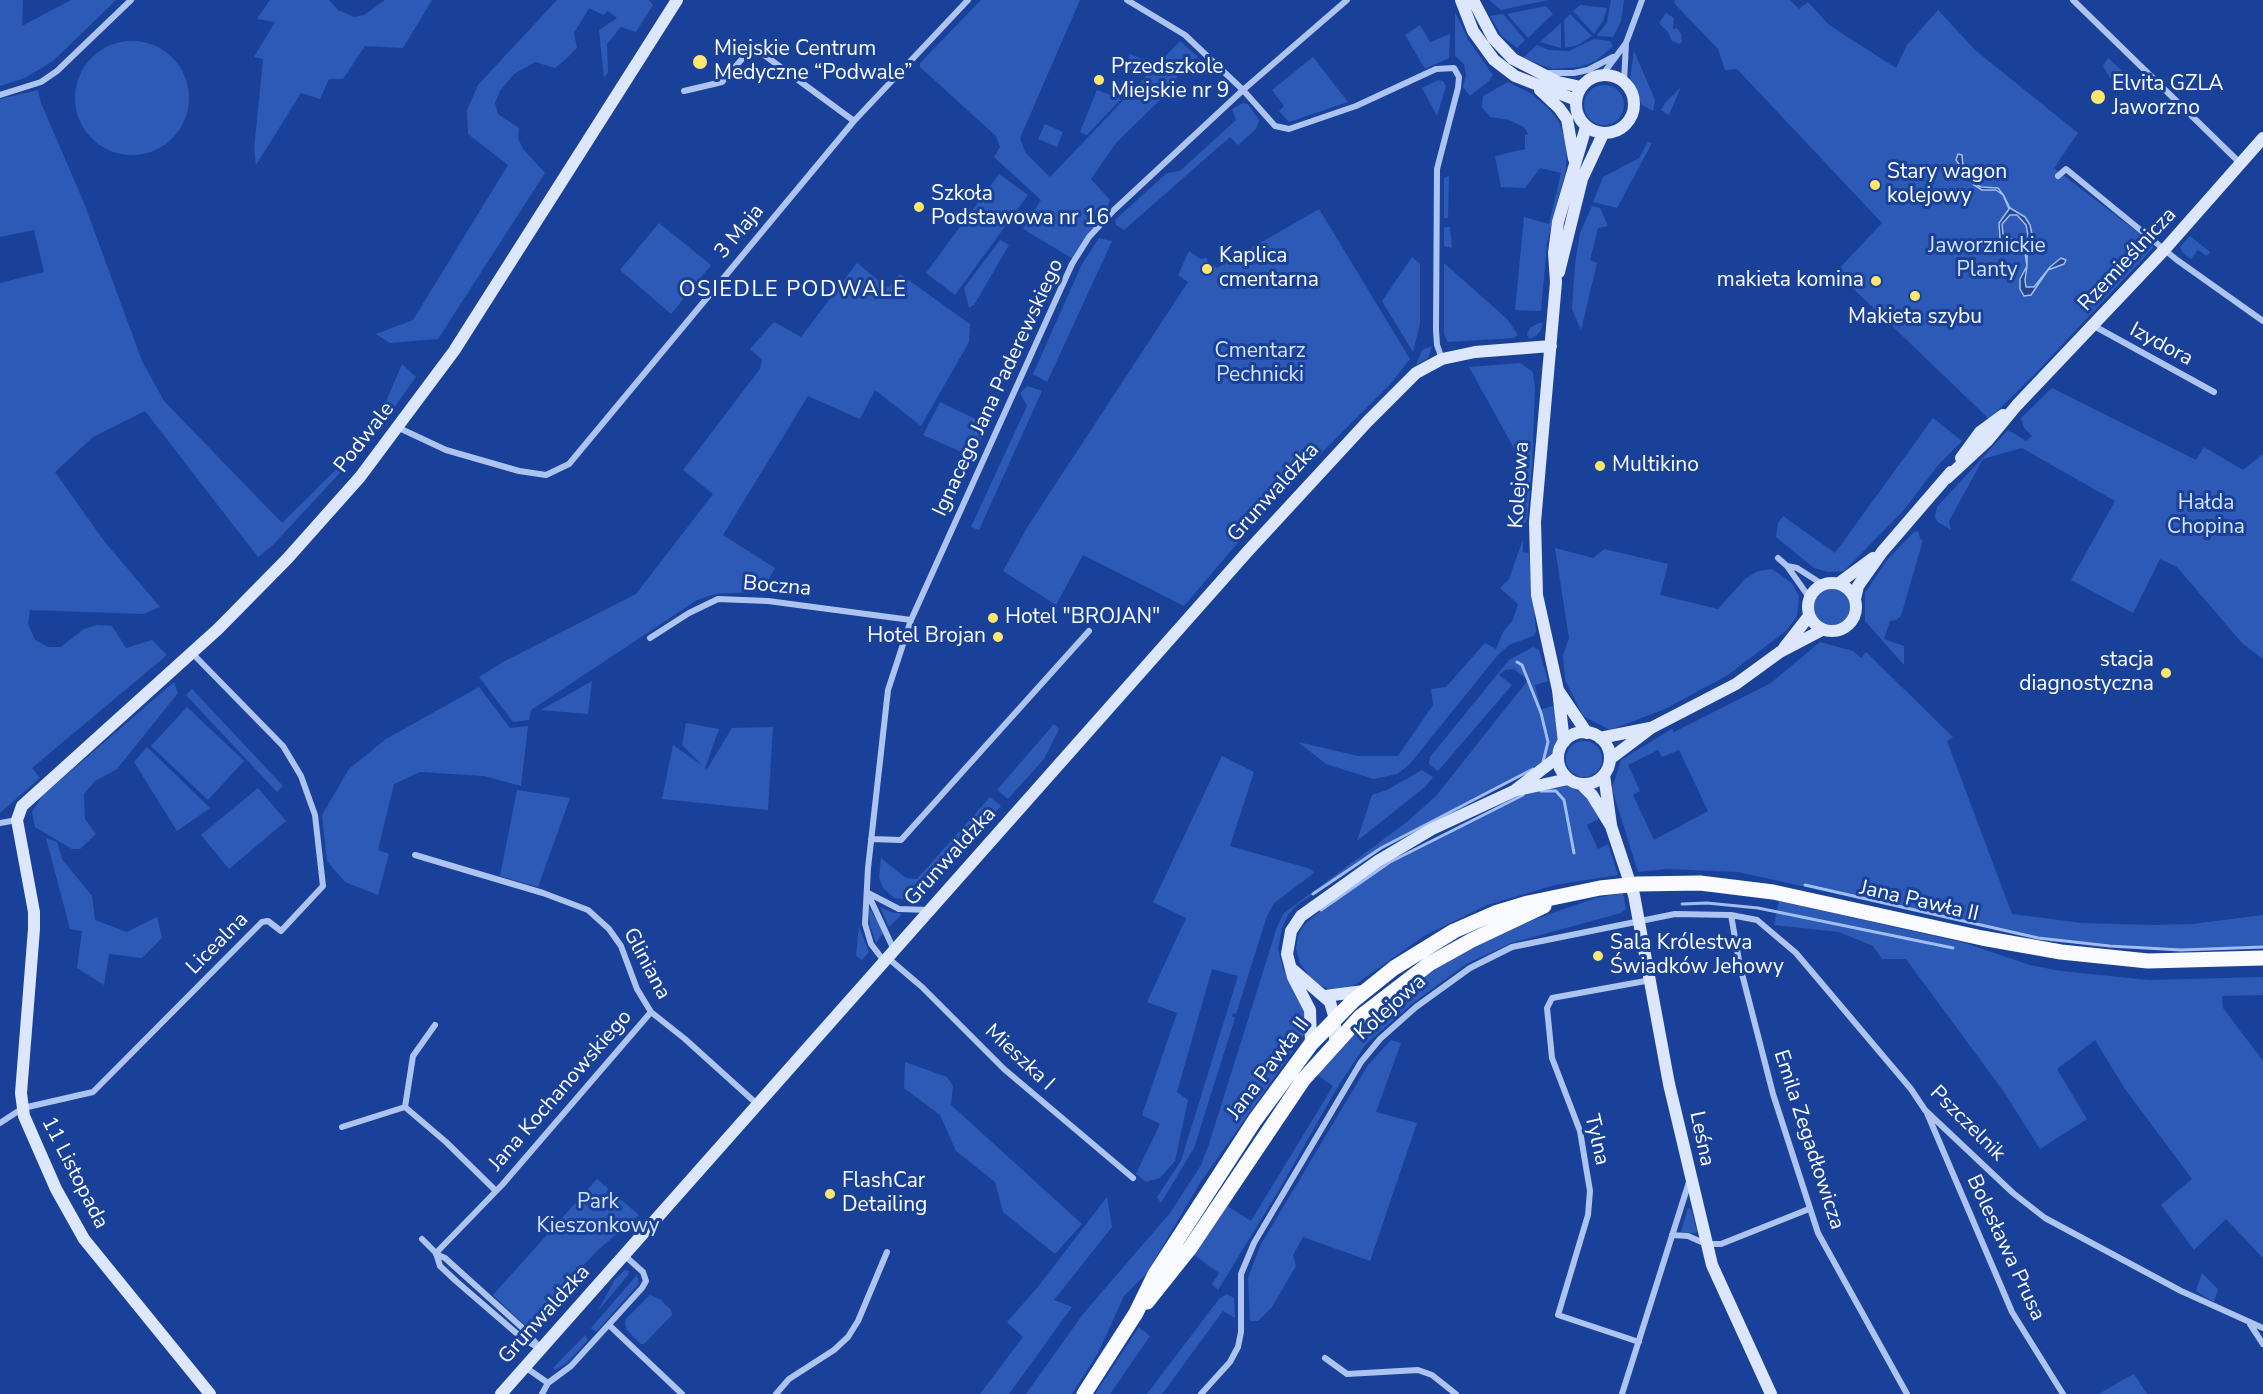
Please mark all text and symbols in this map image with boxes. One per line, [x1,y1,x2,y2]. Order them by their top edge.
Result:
place label: Miejskie Centrum Medyczne “Podwale” [714,37,912,87]
marker: Miejskie Centrum Medyczne “Podwale” [691,53,709,71]
place label: Przedszkole Miejskie nr 9 [1111,55,1229,105]
place label: Elvita GZLA Jaworzno [2112,72,2224,122]
marker: Przedszkole Miejskie nr 9 [1092,73,1106,87]
marker: Elvita GZLA Jaworzno [2089,88,2107,106]
place label: Stary wagon kolejowy [1887,160,2007,210]
marker: Stary wagon kolejowy [1868,178,1882,192]
place label: Szkoła Podstawowa nr 16 [931,182,1109,232]
street label: 3 Maja [710,200,770,264]
marker: Szkoła Podstawowa nr 16 [912,200,926,214]
street label: Rzemieślnicza [2074,203,2182,317]
park label: Jaworznickie Planty [1928,234,2046,284]
place label: Kaplica cmentarna [1219,244,1319,294]
street label: Ignacego Jana Paderewskiego [928,255,1070,521]
marker: Kaplica cmentarna [1200,262,1214,276]
place label: makieta komina [1717,268,1864,294]
marker: makieta komina [1869,274,1883,288]
district label: OSIEDLE PODWALE [679,278,907,304]
marker: Makieta szybu [1908,289,1922,303]
place label: Makieta szybu [1848,305,1982,331]
street label: Izydora [2125,318,2197,372]
park label: Cmentarz Pechnicki [1215,339,1305,389]
street label: Podwale [330,398,400,478]
street label: Grunwaldzka [1223,438,1325,548]
street label: Kolejowa [1504,441,1536,529]
place label: Multikino [1612,453,1699,479]
marker: Multikino [1593,459,1607,473]
park label: Hałda Chopina [2167,491,2245,541]
street label: Boczna [742,571,812,603]
place label: Hotel "BROJAN" [1005,605,1160,631]
marker: Hotel "BROJAN" [986,611,1000,625]
place label: Hotel Brojan [867,624,986,650]
marker: Hotel Brojan [991,630,1005,644]
place label: stacja diagnostyczna [2019,648,2154,698]
marker: stacja diagnostyczna [2159,666,2173,680]
street label: Grunwaldzka [900,802,1002,912]
street label: Jana Pawła II [1857,876,1981,928]
street label: Licealna [182,908,254,980]
street label: Gliniana [617,924,675,1004]
place label: Sala Królestwa Świadków Jehowy [1610,931,1784,981]
marker: Sala Królestwa Świadków Jehowy [1591,949,1605,963]
street label: Kolejowa [1350,970,1432,1046]
street label: Jana Kochanowskiego [484,1005,638,1177]
street label: Jana Pawła II [1222,1013,1316,1125]
street label: Mieszka I [979,1019,1059,1097]
street label: Emila Zegadłowicza [1767,1047,1849,1233]
street label: Pszczelnik [1924,1081,2010,1167]
street label: Leśna [1683,1109,1719,1169]
street label: Tylna [1578,1112,1614,1168]
street label: 11 Listopada [35,1113,113,1233]
place label: FlashCar Detailing [842,1169,927,1219]
street label: Bolesława Prusa [1960,1171,2050,1325]
marker: FlashCar Detailing [823,1187,837,1201]
park label: Park Kieszonkowy [537,1190,659,1240]
street label: Grunwaldzka [494,1260,596,1370]

